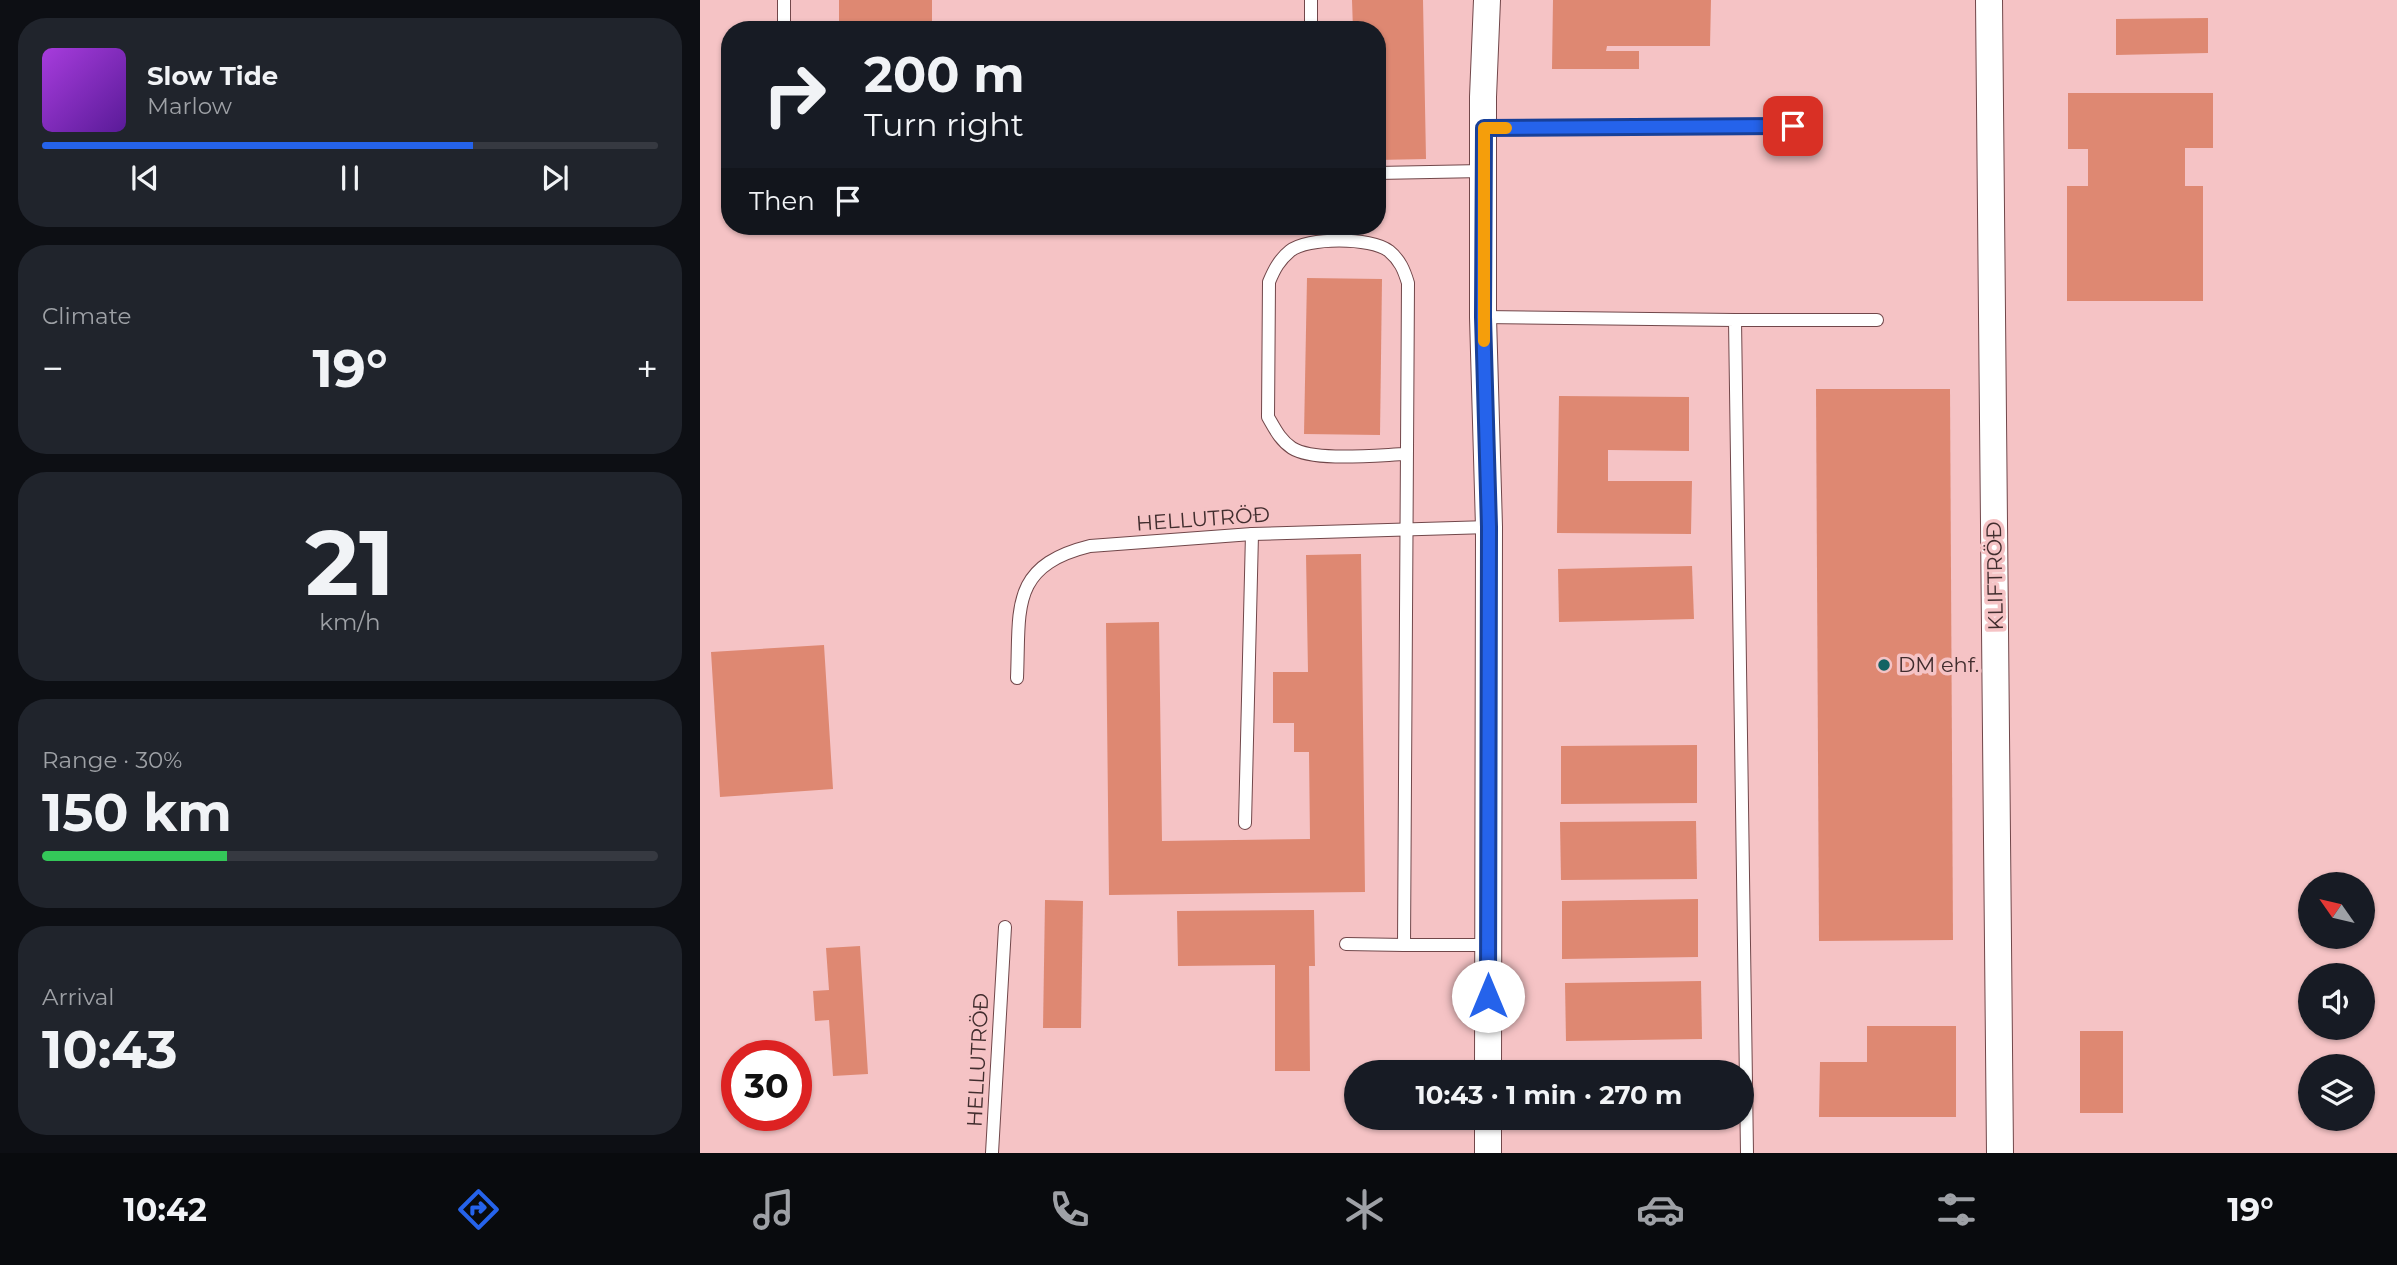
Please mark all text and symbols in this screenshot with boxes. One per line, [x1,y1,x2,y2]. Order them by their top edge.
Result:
text: 200 m [864,45,1025,104]
icon: right [749,49,840,140]
text: Slow Tide [147,60,278,92]
text: Marlow [147,92,232,120]
pin [1763,96,1823,156]
text: Turn right [864,105,1024,144]
icon: arrive [1774,107,1812,145]
icon: previous [126,159,164,197]
icon: pause [331,159,369,197]
icon: next [536,159,574,197]
icon: arrive [829,182,867,220]
text: Then [749,185,815,217]
text: Climate [42,302,131,330]
text: 19° [312,337,388,400]
text: − [42,345,64,392]
text: + [636,345,658,392]
street label: HELLUTRÖÐ [1135,501,1271,536]
text: 21 [305,507,395,618]
street label: KLIFTRÖÐ [1981,521,2008,631]
text: km/h [319,608,381,636]
place label: DM ehf. [1898,652,1979,677]
marker: DM ehf. [1876,657,1892,673]
text: Range · 30% [42,746,182,774]
text: 150 km [42,781,232,844]
north arrow [2298,872,2375,948]
map controls [2298,872,2375,1131]
position arrow [1451,959,1525,1033]
button: sound [2298,963,2375,1040]
text: Arrival [42,983,115,1011]
street label: HELLUTRÖÐ [962,992,993,1128]
text: 10:43 [42,1018,178,1081]
speed limit sign: 30 [721,1040,812,1131]
button: layers [2298,1054,2375,1131]
text: 10:43 · 1 min · 270 m [1416,1079,1682,1111]
icon: directions [454,1185,503,1234]
icon: music [749,1185,798,1234]
icon: phone [1045,1185,1094,1234]
icon: climate [1340,1185,1389,1234]
icon: car [1636,1185,1685,1234]
icon: filters [1932,1185,1981,1234]
text: 10:42 [123,1190,207,1229]
text: 19° [2227,1190,2274,1229]

